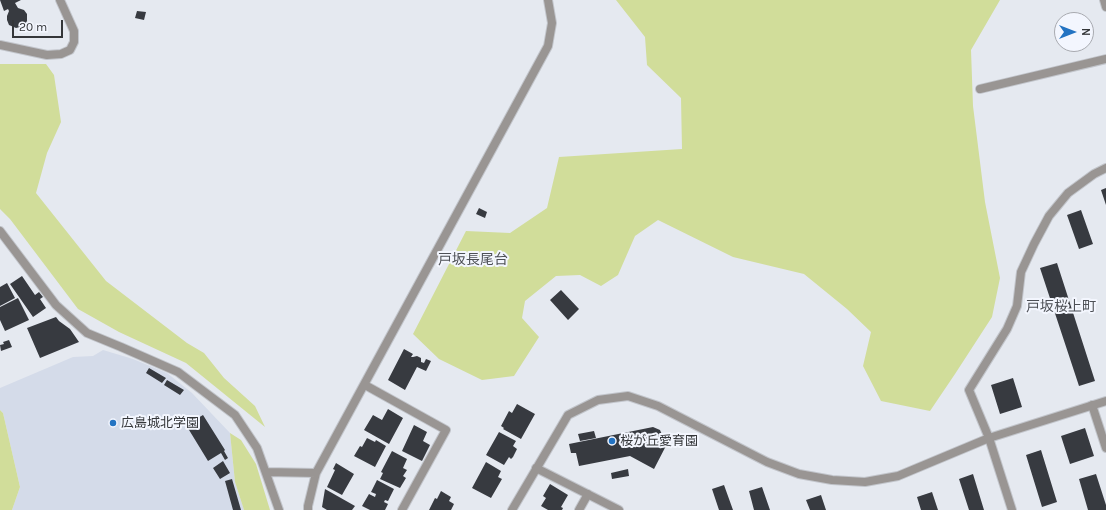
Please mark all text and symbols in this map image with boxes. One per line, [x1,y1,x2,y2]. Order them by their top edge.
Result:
scale bar [14,12,65,38]
north arrow [1054,12,1094,52]
text: 20 m [19,20,47,34]
text: N [1079,28,1092,36]
district label: 戸坂長尾台 [438,252,508,268]
district label: 戸坂桜上町 [1026,299,1096,315]
place label: 広島城北学園 [121,415,199,431]
marker: 広島城北学園 [108,418,118,428]
place label: 桜が丘愛育園 [620,433,698,449]
marker: 桜が丘愛育園 [607,436,617,446]

